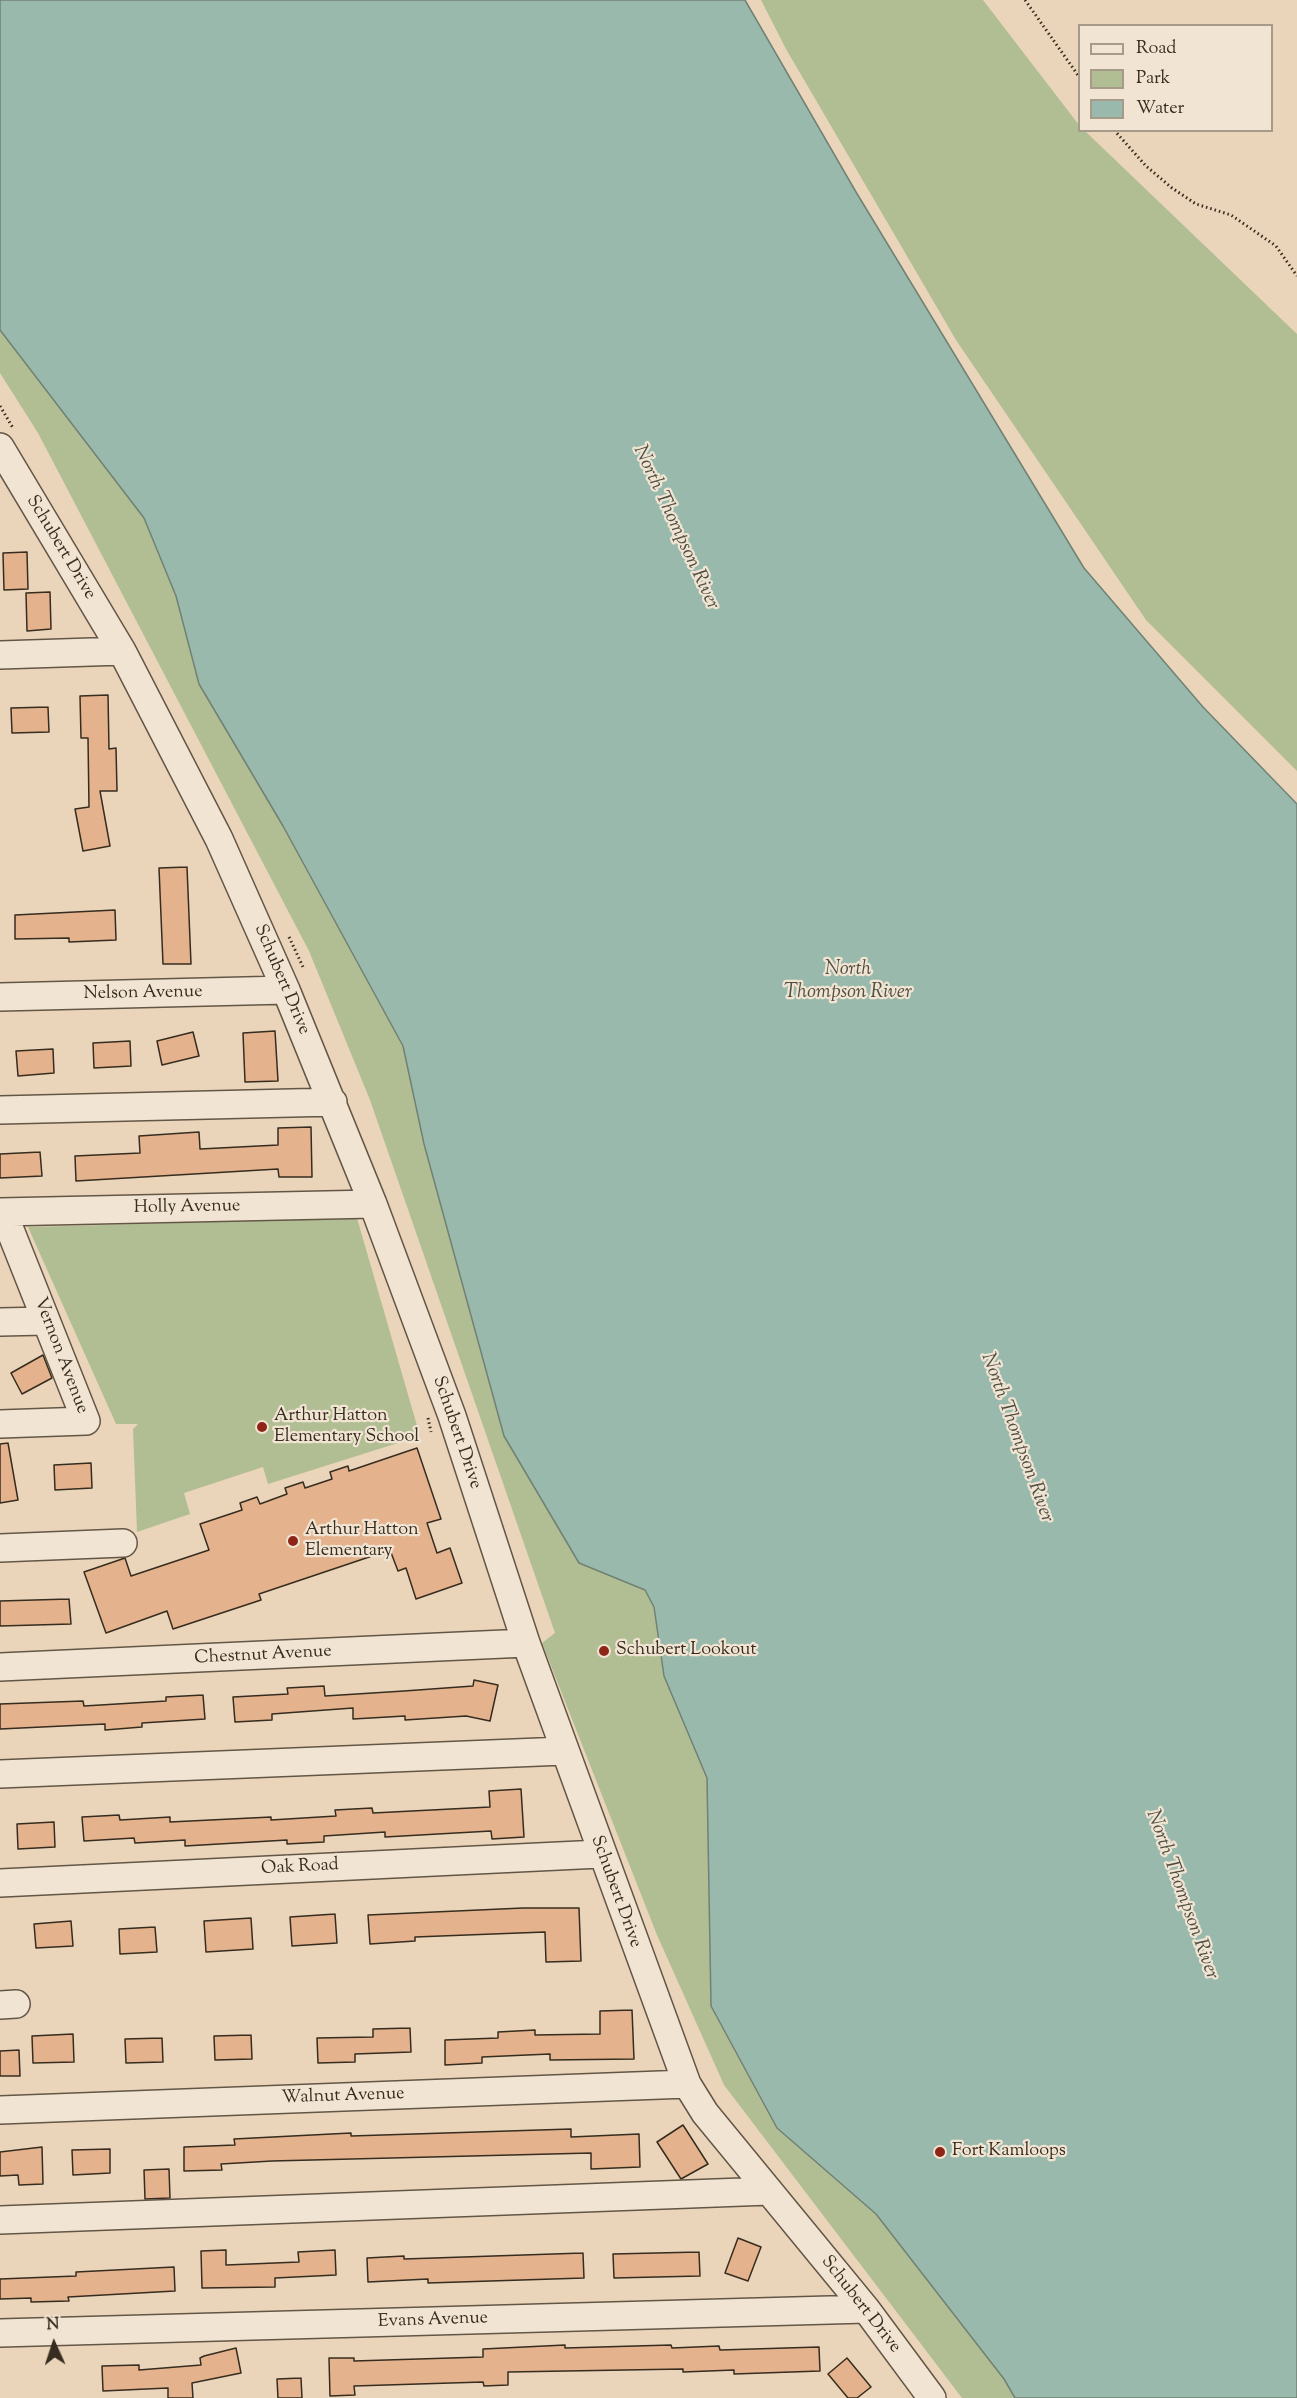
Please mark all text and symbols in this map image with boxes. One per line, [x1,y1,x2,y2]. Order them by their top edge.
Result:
legend [1078,24,1273,132]
text: Road [1136,36,1176,62]
text: Park [1136,66,1170,92]
text: Water [1136,96,1184,122]
water label: North Thompson River [626,442,724,614]
street label: Schubert Drive [20,492,100,604]
street label: Schubert Drive [248,922,314,1038]
water label: North Thompson River [784,959,912,1006]
street label: Nelson Avenue [83,982,203,1006]
street label: Holly Avenue [133,1196,241,1220]
street label: Vernon Avenue [28,1295,92,1417]
water label: North Thompson River [974,1350,1058,1526]
street label: Schubert Drive [427,1374,485,1492]
place label: Arthur Hatton Elementary School [274,1406,419,1448]
marker: Arthur Hatton Elementary School [255,1420,269,1434]
place label: Arthur Hatton Elementary [305,1520,419,1562]
marker: Arthur Hatton Elementary [286,1534,300,1548]
place label: Schubert Lookout [616,1640,757,1662]
street label: Chestnut Avenue [194,1642,332,1670]
marker: Schubert Lookout [597,1644,611,1658]
water label: North Thompson River [1139,1807,1223,1983]
street label: Schubert Drive [585,1833,645,1951]
street label: Oak Road [261,1855,339,1881]
street label: Walnut Avenue [281,2084,405,2110]
place label: Fort Kamloops [952,2141,1066,2163]
marker: Fort Kamloops [933,2145,947,2159]
street label: Schubert Drive [815,2252,905,2358]
street label: Evans Avenue [378,2308,488,2334]
north arrow [24,2314,84,2374]
text: N [46,2314,60,2337]

